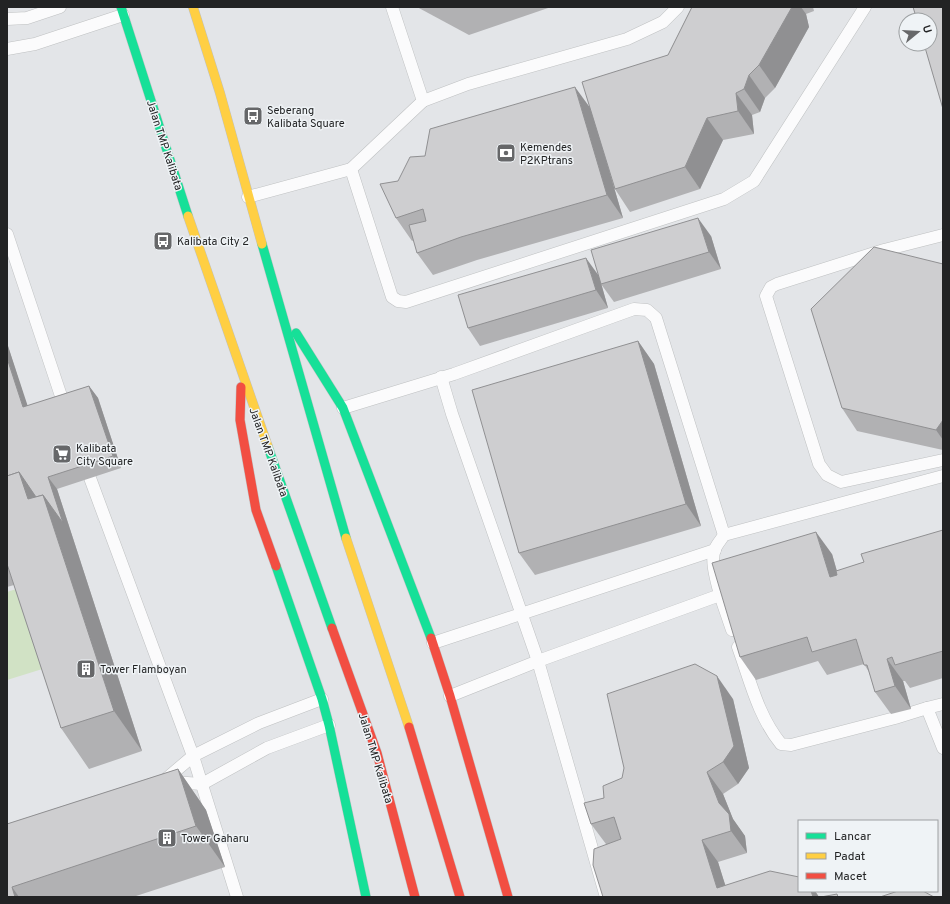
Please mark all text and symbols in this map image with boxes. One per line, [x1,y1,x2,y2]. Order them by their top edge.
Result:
north arrow [898,12,938,52]
text: U [919,23,934,35]
street label: Jalan TMP Kalibata [143,98,185,192]
place label: Seberang Kalibata Square [267,104,345,131]
bus stop icon: Seberang Kalibata Square [242,105,264,127]
place label: Kemendes P2KPtrans [520,141,573,168]
bank icon: Kemendes P2KPtrans [495,142,517,164]
bus stop icon: Kalibata City 2 [152,230,174,252]
place label: Kalibata City 2 [177,235,249,249]
street label: Jalan TMP Kalibata [245,406,291,499]
place label: Kalibata City Square [76,442,133,469]
supermarket icon: Kalibata City Square [51,443,73,465]
building icon: Tower Flamboyan [75,658,97,680]
place label: Tower Flamboyan [100,663,187,677]
street label: Jalan TMP Kalibata [355,711,396,805]
legend [798,820,938,892]
building icon: Tower Gaharu [156,827,178,849]
text: Lancar [834,829,871,845]
place label: Tower Gaharu [181,832,249,846]
text: Padat [834,849,865,865]
text: Macet [834,869,867,885]

